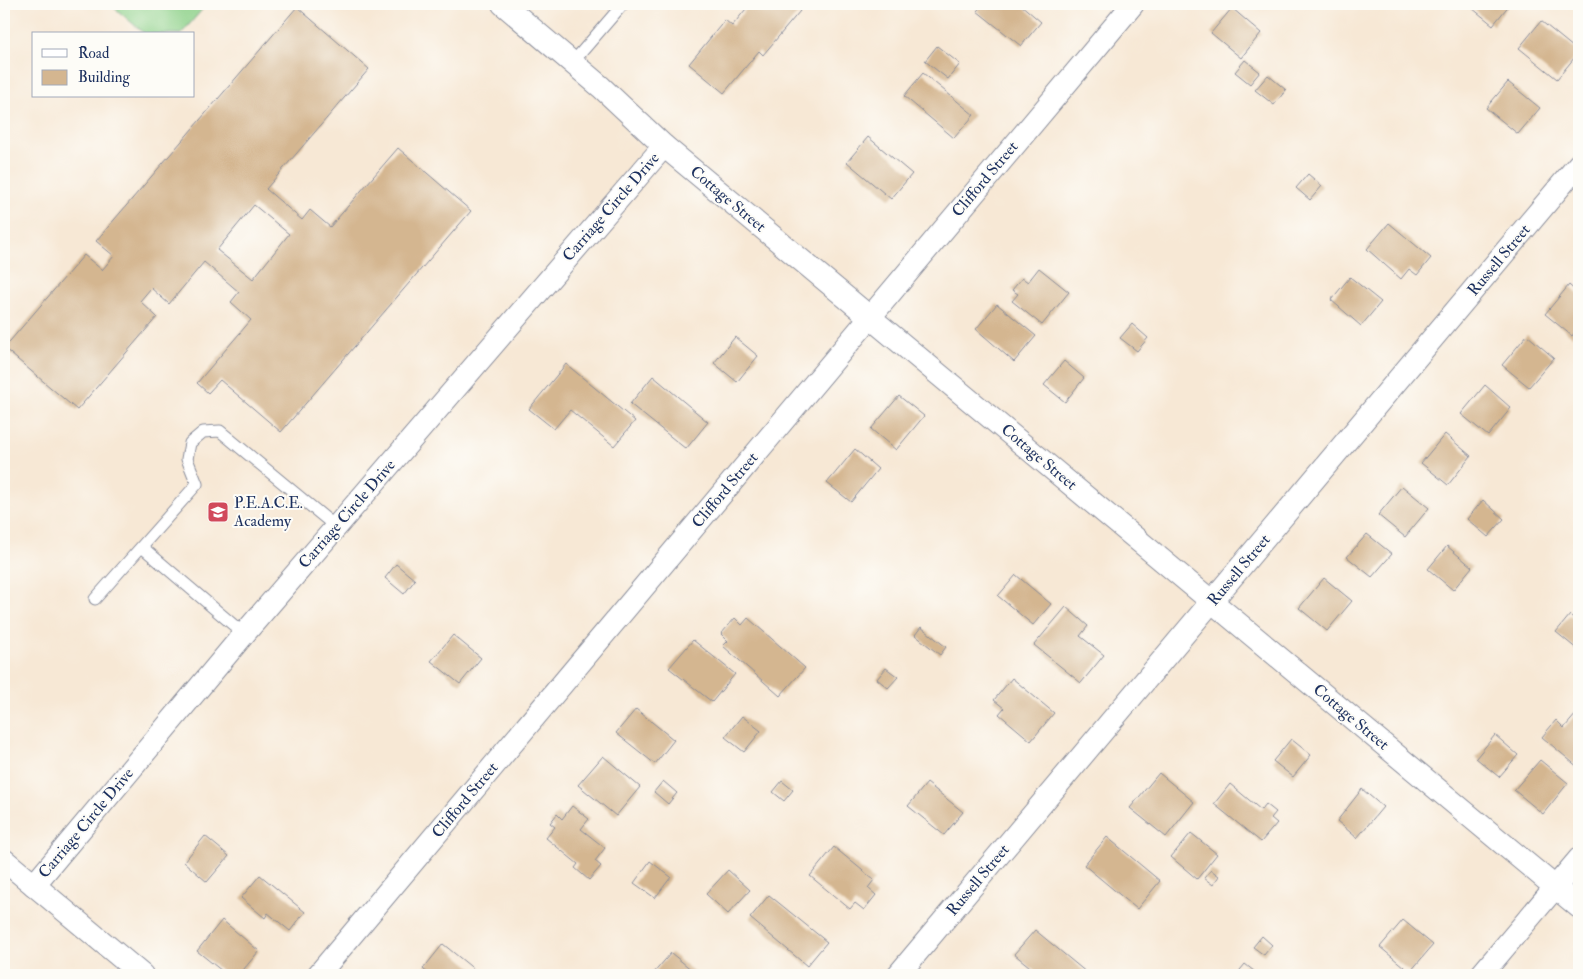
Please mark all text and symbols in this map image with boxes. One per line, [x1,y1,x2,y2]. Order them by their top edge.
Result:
legend [32,32,195,98]
text: Road [78,44,110,63]
text: Building [78,68,130,87]
street label: Clifford Street [948,137,1022,221]
street label: Carriage Circle Drive [558,148,664,266]
street label: Cottage Street [686,161,770,237]
street label: Russell Street [1463,220,1535,300]
street label: Cottage Street [997,419,1081,495]
street label: Clifford Street [688,448,762,532]
street label: Carriage Circle Drive [294,455,400,573]
place label: P.E.A.C.E. Academy [233,493,303,531]
school or university icon: P.E.A.C.E. Academy [206,500,230,524]
street label: Russell Street [1203,530,1275,610]
street label: Cottage Street [1309,679,1393,755]
street label: Clifford Street [428,758,502,842]
street label: Carriage Circle Drive [34,764,138,882]
street label: Russell Street [942,840,1014,920]

